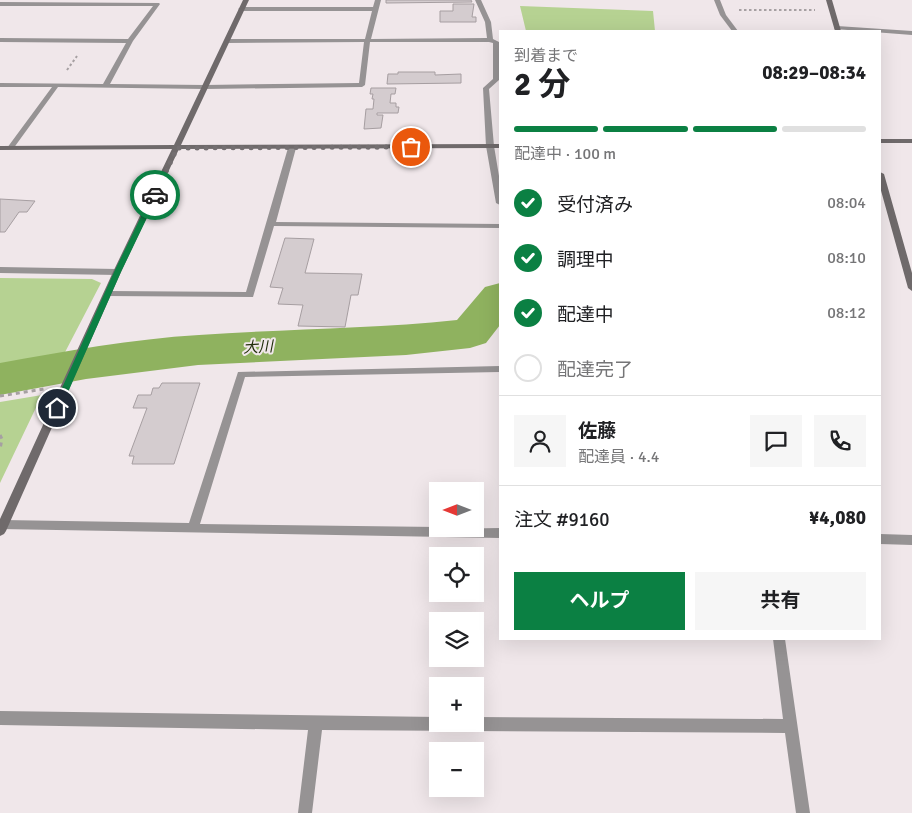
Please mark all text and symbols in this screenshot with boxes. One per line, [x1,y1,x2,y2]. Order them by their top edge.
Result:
text: 到着まで [514,46,578,66]
text: 08:29–08:34 [762,61,866,85]
text: 2 分 [514,65,570,104]
pin [390,126,432,168]
icon: bag [397,133,425,161]
text: 配達中 · 100 m [514,144,616,164]
courier [130,170,180,220]
icon: car [141,181,169,209]
icon: check [514,189,542,217]
text: 受付済み [557,193,633,217]
text: 08:04 [827,193,866,213]
icon: check [514,244,542,272]
text: 調理中 [557,248,614,272]
text: 08:10 [827,248,866,268]
icon: check [514,299,542,327]
text: 配達中 [557,303,614,327]
text: 08:12 [827,303,866,323]
water label: 大川 [243,337,275,357]
text: 配達完了 [557,358,633,382]
pin [36,387,78,429]
icon: home [43,394,71,422]
button: person [514,415,566,467]
button: chat [750,415,802,467]
button: phone [814,415,866,467]
text: 佐藤 [578,419,616,443]
text: 配達員 · 4.4 [578,447,659,467]
north arrow [429,482,484,538]
map controls [429,482,484,797]
text: ¥4,080 [809,506,866,530]
text: 注文 #9160 [514,508,609,532]
button: locate [429,547,484,602]
button: ヘルプ [514,572,685,630]
button: 共有 [695,572,866,630]
button: layers [429,612,484,667]
button: + [429,677,484,732]
button: − [429,742,484,797]

